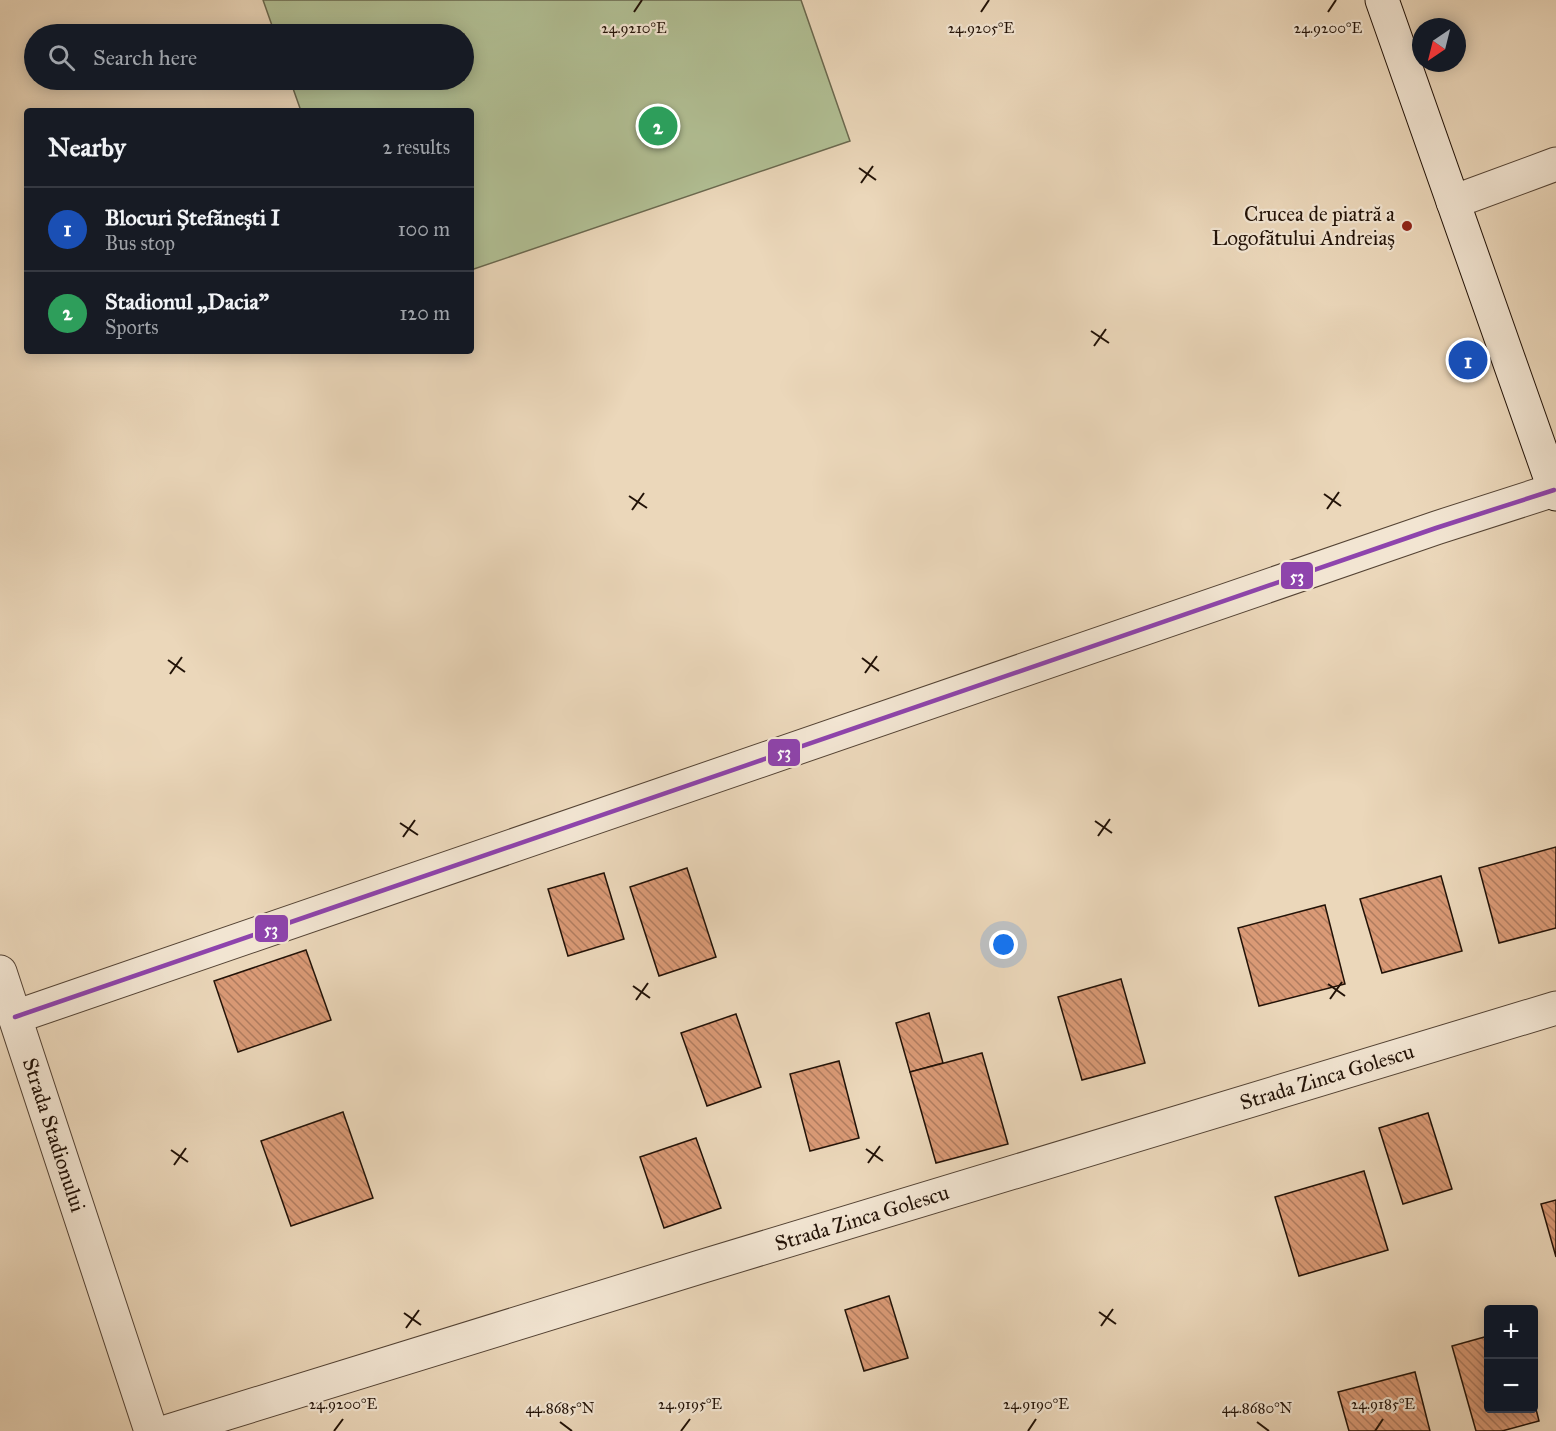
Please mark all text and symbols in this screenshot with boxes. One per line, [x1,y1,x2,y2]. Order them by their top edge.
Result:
north arrow [1412,18,1466,72]
text: 24.9210°E [601,19,667,37]
text: 24.9205°E [948,19,1015,37]
text: 24.9200°E [1294,19,1362,37]
search box [24,24,474,90]
icon: search [45,41,78,74]
text: Search here [93,44,197,71]
pin: 2 [638,104,678,148]
text: Nearby [48,131,126,163]
text: 2 results [382,135,450,159]
place label: Crucea de piatră a Logofătului Andreiaș [1212,201,1395,251]
text: Blocuri Ștefănești I [105,204,280,231]
text: 1 [64,217,71,241]
text: 100 m [398,217,450,241]
marker: Crucea de piatră a Logofătului Andreiaș [1400,219,1414,233]
text: Bus stop [105,231,175,255]
text: Stadionul „Dacia” [105,288,269,315]
text: 2 [63,301,72,325]
text: 120 m [399,301,450,325]
text: Sports [105,315,159,339]
pin: 1 [1448,338,1488,382]
line badge: 53 [1280,561,1314,590]
text: 53 [1290,567,1304,587]
line badge: 53 [767,738,801,767]
text: 53 [777,743,791,763]
line badge: 53 [254,914,289,943]
text: 53 [264,920,278,940]
your location [989,930,1018,959]
street label: Strada Zinca Golescu [1237,1038,1417,1116]
street label: Strada Stadionului [17,1055,91,1216]
street label: Strada Zinca Golescu [772,1179,952,1257]
map controls [1484,1305,1538,1413]
button: + [1484,1305,1538,1359]
button: − [1484,1359,1538,1413]
text: 24.9200°E [309,1395,377,1413]
text: 24.9195°E [658,1395,722,1413]
text: 24.9190°E [1003,1395,1069,1413]
text: 24.9185°E [1351,1395,1415,1413]
text: 44.8685°N [526,1399,595,1417]
text: 44.8680°N [1222,1399,1293,1417]

